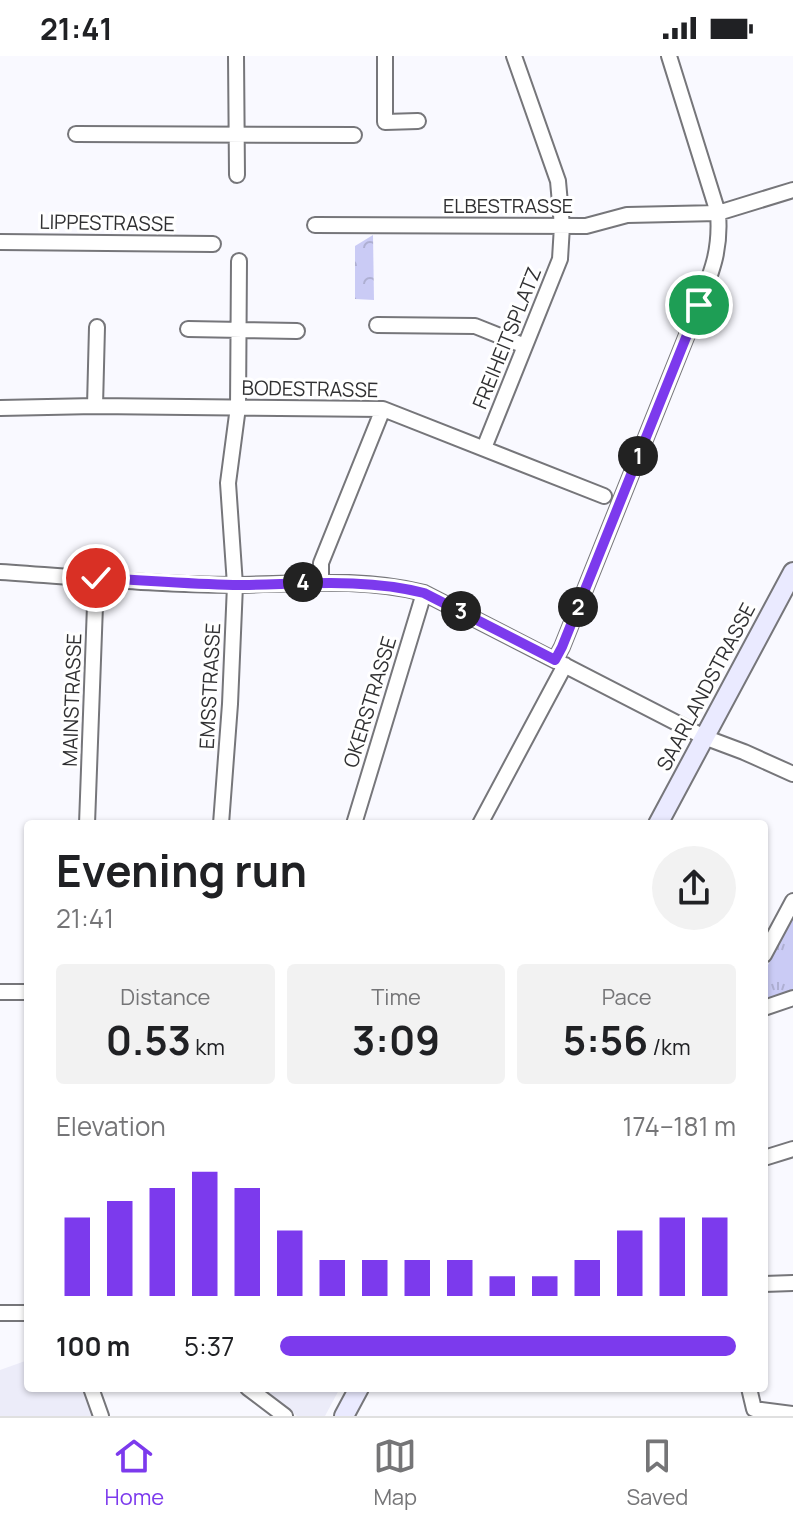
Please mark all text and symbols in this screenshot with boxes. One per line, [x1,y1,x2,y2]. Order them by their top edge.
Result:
text: 21:41 [40,8,113,49]
street label: ELBESTRASSE [443,192,573,219]
street label: LIPPESTRASSE [39,208,175,237]
street label: FREIHEITSPLATZ [466,263,547,413]
pin [665,271,733,339]
icon: arrive [677,283,721,327]
street label: BODESTRASSE [242,374,378,403]
pin: 1 [618,436,658,476]
text: 1 [633,441,643,471]
pin [62,544,130,612]
icon: check [74,556,118,600]
pin: 4 [283,562,323,602]
text: 4 [296,567,310,597]
pin: 2 [558,587,598,627]
pin: 3 [441,591,481,631]
text: 2 [571,592,585,622]
text: 3 [455,596,467,626]
street label: SAARLANDSTRASSE [650,598,761,775]
street label: EMSSTRASSE [193,622,226,750]
street label: MAINSTRASSE [56,633,87,767]
street label: OKERSTRASSE [337,633,402,771]
text: Evening run [56,840,307,900]
button: share [652,846,736,930]
text: 21:41 [56,900,114,936]
text: Distance [120,982,210,1012]
text: Time [371,982,421,1012]
text: Pace [602,982,652,1012]
text: 0.53 [106,1012,191,1067]
text: 3:09 [352,1012,440,1067]
text: 5:56 [563,1012,648,1067]
text: km [191,1032,225,1062]
text: /km [648,1032,691,1062]
text: Elevation [56,1108,166,1144]
text: 174–181 m [622,1108,736,1144]
text: 100 m [56,1328,130,1364]
text: 5:37 [184,1328,234,1364]
tab: Home [105,1434,164,1512]
tab: Map [373,1434,417,1512]
tab: Saved [626,1434,688,1512]

